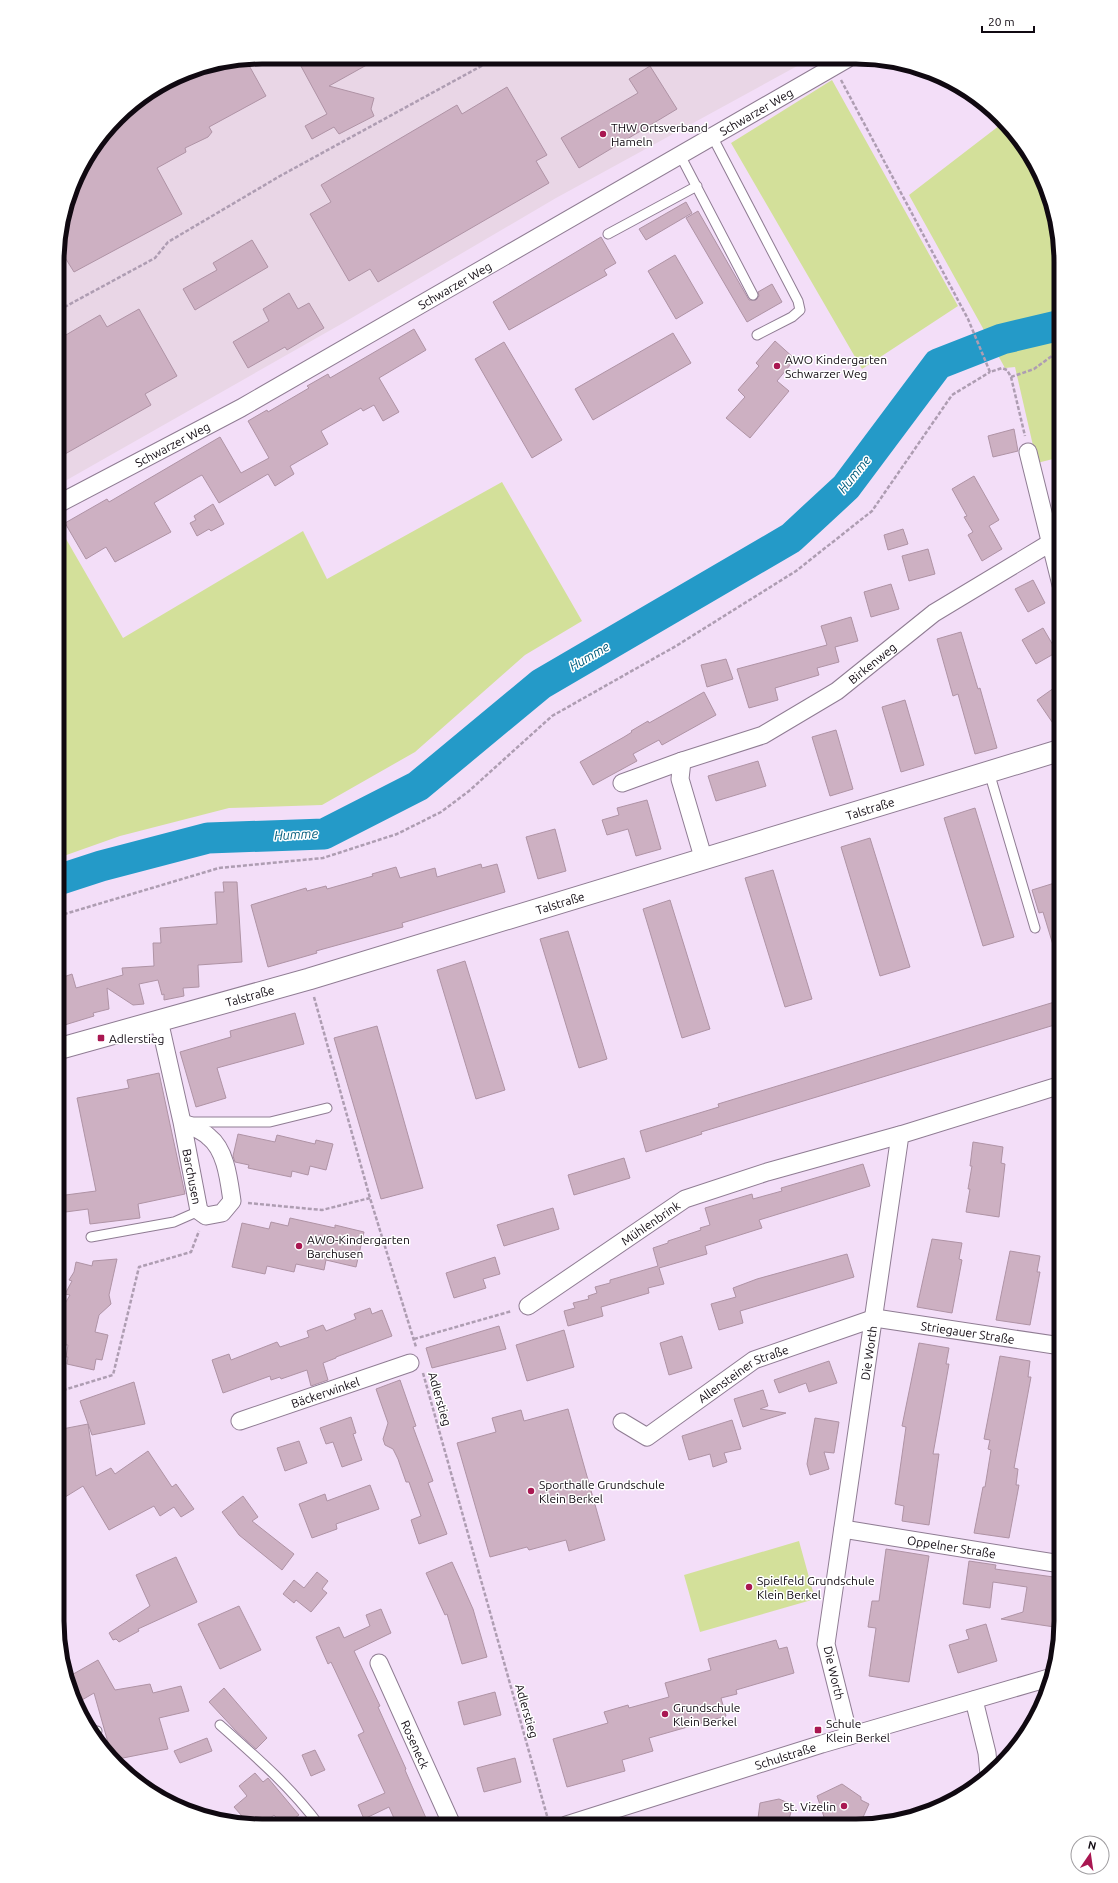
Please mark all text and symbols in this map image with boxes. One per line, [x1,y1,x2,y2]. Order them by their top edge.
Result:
scale bar [982,8,1034,34]
text: 20 m [988,15,1015,28]
street label: Schwarzer Weg [717,85,795,138]
place label: THW Ortsverband Hameln [611,121,708,148]
marker: THW Ortsverband Hameln [598,129,608,139]
street label: Schwarzer Weg [415,259,494,311]
place label: AWO Kindergarten Schwarzer Weg [785,353,887,380]
marker: AWO Kindergarten Schwarzer Weg [772,361,782,371]
street label: Schwarzer Weg [133,419,212,469]
water label: Humme [835,452,874,496]
water label: Humme [566,639,612,673]
street label: Birkenweg [846,640,898,686]
street label: Talstraße [844,795,896,822]
water label: Humme [274,826,319,842]
street label: Talstraße [534,889,586,916]
street label: Talstraße [224,983,276,1009]
place label: Adlerstieg [109,1032,165,1045]
marker: Adlerstieg [96,1033,106,1043]
street label: Barchusen [181,1148,204,1205]
street label: Mühlenbrink [618,1198,682,1247]
place label: AWO-Kindergarten Barchusen [307,1233,410,1260]
marker: AWO-Kindergarten Barchusen [294,1241,304,1251]
street label: Striegauer Straße [920,1319,1016,1345]
street label: Die Worth [858,1325,879,1381]
street label: Allensteiner Straße [695,1342,790,1405]
street label: Adlerstieg [426,1371,454,1427]
street label: Bäckerwinkel [289,1374,361,1410]
place label: Sporthalle Grundschule Klein Berkel [539,1478,665,1505]
marker: Sporthalle Grundschule Klein Berkel [526,1486,536,1496]
street label: Oppelner Straße [906,1533,997,1560]
place label: Spielfeld Grundschule Klein Berkel [757,1574,875,1601]
marker: Spielfeld Grundschule Klein Berkel [744,1582,754,1592]
street label: Die Worth [821,1645,847,1701]
street label: Adlerstieg [513,1683,541,1739]
place label: Grundschule Klein Berkel [673,1701,741,1728]
marker: Grundschule Klein Berkel [660,1709,670,1719]
place label: Schule Klein Berkel [826,1717,890,1744]
street label: Roseneck [399,1718,432,1770]
marker: Schule Klein Berkel [813,1725,823,1735]
street label: Schulstraße [753,1740,817,1771]
place label: St. Vizelin [783,1800,836,1813]
marker: St. Vizelin [839,1801,849,1811]
north arrow [1070,1835,1110,1875]
text: N [1087,1838,1098,1852]

